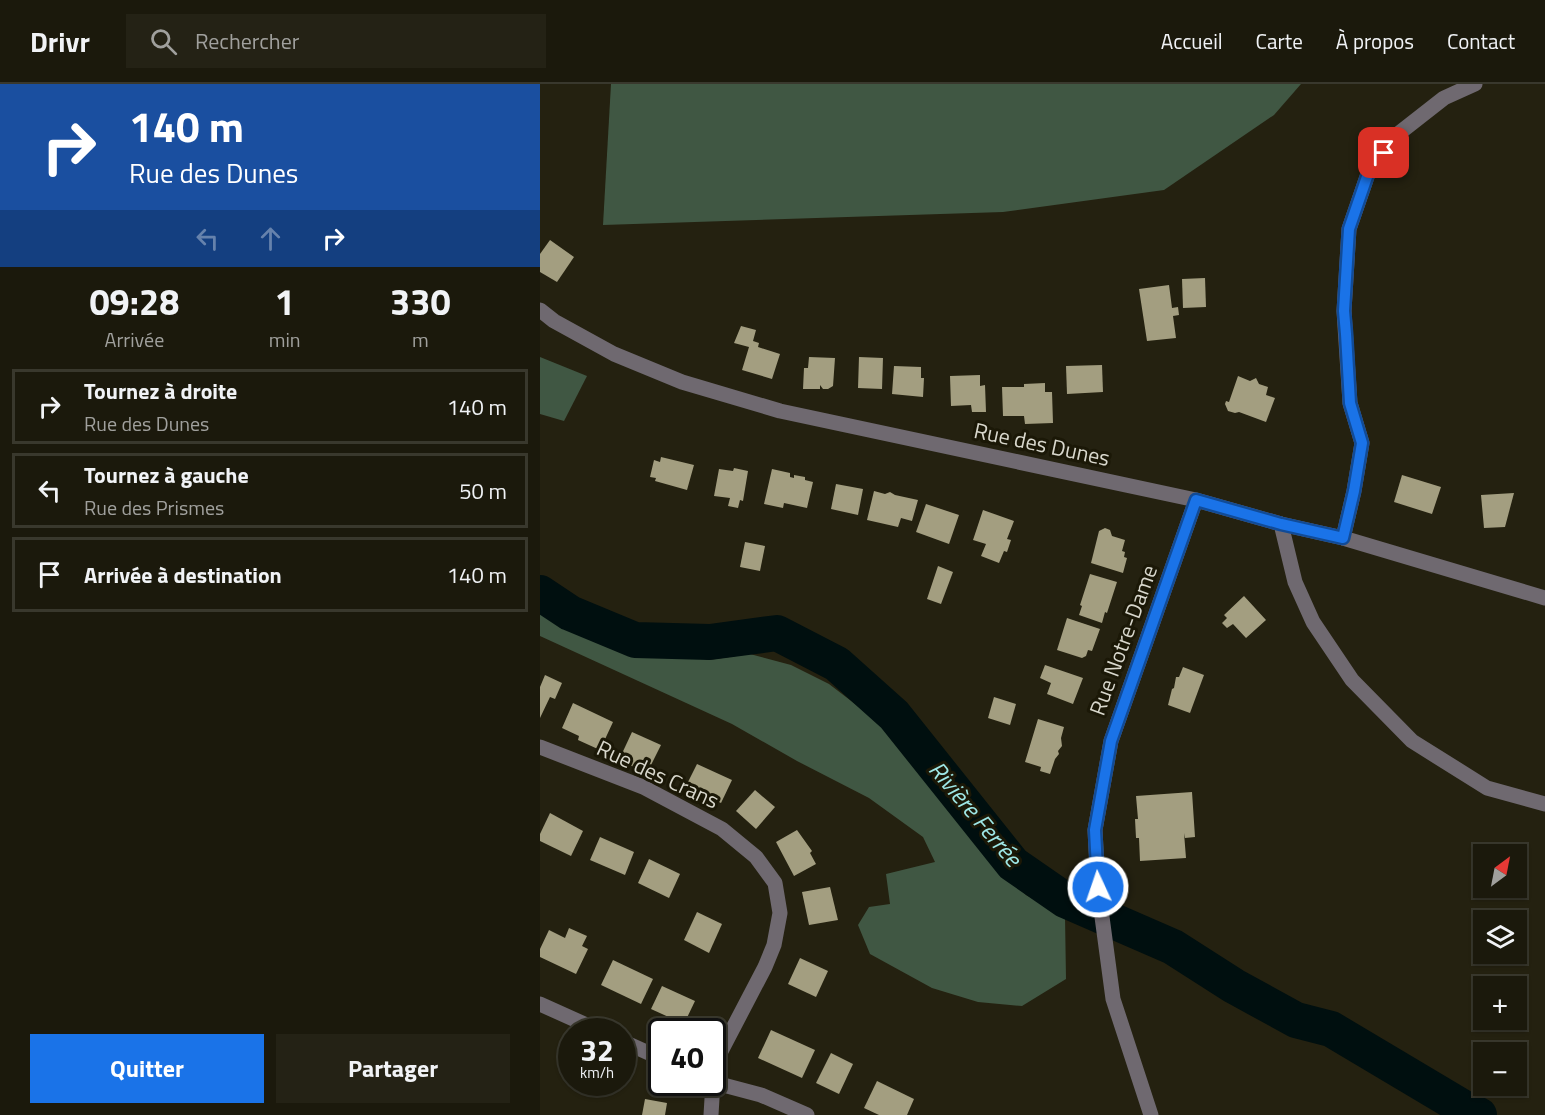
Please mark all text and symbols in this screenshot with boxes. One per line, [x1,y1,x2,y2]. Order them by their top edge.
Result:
search box [126,14,546,68]
text: Drivr [30,20,90,63]
text: Rechercher [195,24,299,58]
icon: search [147,25,180,58]
text: Accueil [1161,25,1223,57]
text: Carte [1256,25,1303,57]
text: À propos [1336,25,1414,57]
text: Contact [1447,25,1515,57]
text: 140 m [129,94,244,158]
icon: right [30,108,108,186]
pin [1358,127,1409,178]
icon: arrive [1367,136,1400,169]
text: Rue des Dunes [129,152,298,193]
icon: left [191,222,224,255]
icon: ahead [254,222,287,255]
icon: right [317,222,350,255]
text: 09:28 [89,274,179,329]
text: 1 [275,274,295,329]
text: 330 [390,274,451,329]
text: Arrivée [104,324,164,355]
text: min [269,324,301,355]
text: m [412,324,429,355]
text: Tournez à droite [84,374,237,408]
icon: right [33,390,66,423]
text: 140 m [447,390,507,424]
text: Rue des Dunes [84,408,209,439]
street label: Rue des Dunes [971,413,1113,475]
text: Tournez à gauche [84,458,249,492]
icon: left [33,474,66,507]
text: 50 m [459,474,507,508]
text: Rue des Prismes [84,492,224,523]
icon: arrive [33,558,66,591]
text: Arrivée à destination [84,558,282,592]
text: 140 m [447,558,507,592]
street label: Rue Notre-Dame [1080,560,1166,720]
street label: Rue des Crans [591,731,725,817]
water label: Rivière Ferrée [921,753,1032,876]
north arrow [1473,844,1527,898]
map controls [1473,844,1527,1096]
position arrow [1066,855,1130,919]
button: layers [1473,910,1527,964]
button: + [1473,976,1527,1030]
speed limit sign: 40 [648,1018,726,1096]
text: 32 [580,1027,614,1073]
button: Quitter [30,1034,264,1103]
button: Partager [276,1034,510,1103]
button: − [1473,1042,1527,1096]
text: km/h [580,1061,614,1084]

